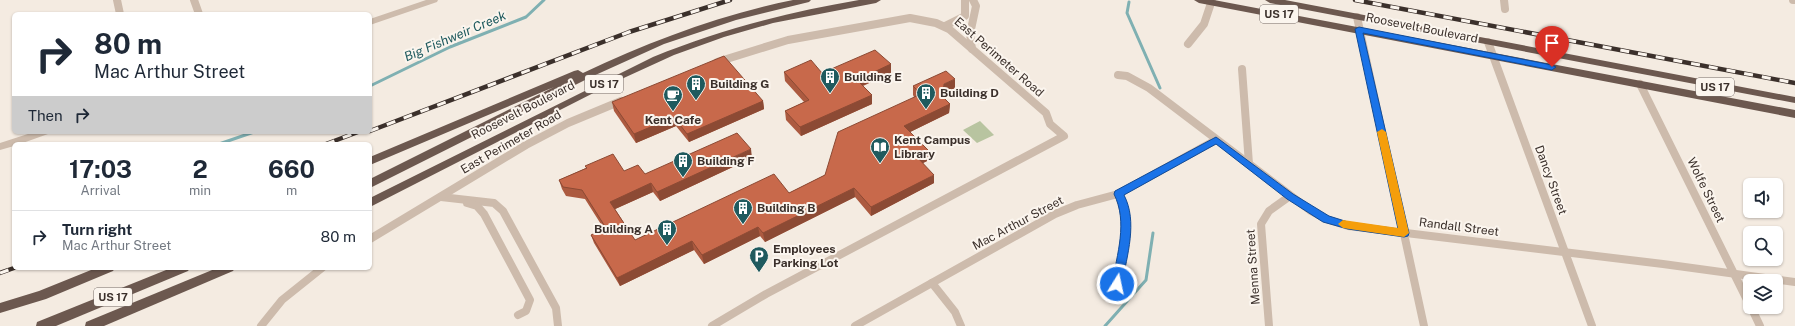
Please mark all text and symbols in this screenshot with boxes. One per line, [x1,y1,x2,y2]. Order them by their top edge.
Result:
road number: US 17 [1260,5,1298,23]
water label: Big Fishweir Creek [402,8,508,64]
street label: Roosevelt Boulevard [1365,10,1479,46]
street label: East Perimeter Road [951,14,1047,100]
pin [1535,26,1569,67]
text: 80 m [94,27,162,60]
icon: right [28,28,80,80]
icon: arrive [1541,32,1563,54]
text: Mac Arthur Street [94,61,245,82]
building icon: Building E [819,66,841,94]
place label: Building E [844,70,902,84]
building icon: Building G [685,73,707,101]
road number: US 17 [585,75,623,93]
place label: Building G [710,77,769,91]
street label: Roosevelt Boulevard [469,78,577,142]
road number: US 17 [1696,78,1734,96]
building icon: Building D [915,82,937,110]
cafe icon: Kent Cafe [662,84,684,112]
place label: Building D [940,86,999,100]
icon: right [71,104,93,126]
text: Then [28,107,63,124]
street label: East Perimeter Road [458,107,564,177]
place label: Kent Cafe [645,113,701,127]
place label: Kent Campus Library [894,133,970,161]
library icon: Kent Campus Library [869,136,891,164]
street label: Dancy Street [1532,143,1570,217]
building icon: Building F [672,150,694,178]
place label: Building F [697,154,755,168]
text: 17:03 [69,155,132,183]
text: 2 [192,155,208,183]
text: 660 [268,155,315,183]
street label: Wolfe Street [1684,155,1728,225]
map controls [1743,178,1783,314]
button: sound [1743,178,1783,218]
text: Arrival [80,183,121,198]
text: min [189,183,211,198]
text: m [286,183,297,198]
street label: Mac Arthur Street [970,193,1066,253]
building icon: Building B [732,197,754,225]
place label: Building B [757,201,815,215]
street label: Randall Street [1418,215,1500,239]
building icon: Building A [656,218,678,246]
text: Turn right [62,221,132,238]
place label: Building A [594,222,653,236]
icon: right [28,226,50,248]
button: search [1743,226,1783,266]
text: 80 m [321,228,356,245]
street label: Menna Street [1243,228,1263,305]
text: Mac Arthur Street [62,238,171,253]
place label: Employees Parking Lot [773,242,839,270]
parking icon: Employees Parking Lot [748,245,770,273]
position arrow [1096,263,1138,305]
button: layers [1743,274,1783,314]
road number: US 17 [94,288,132,306]

